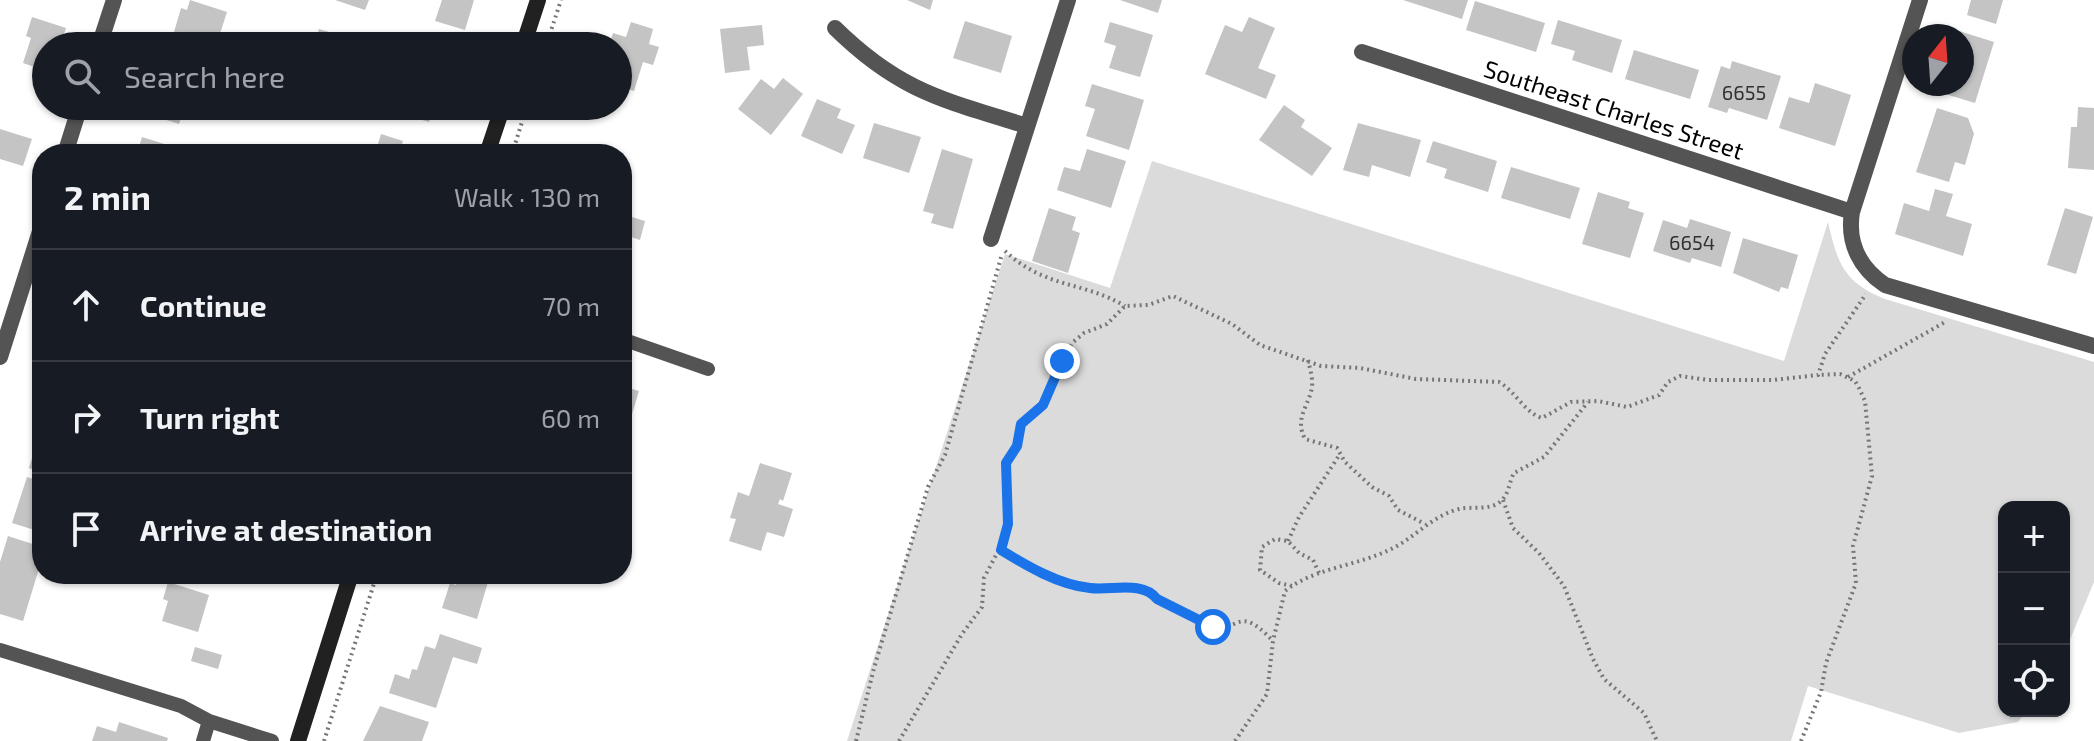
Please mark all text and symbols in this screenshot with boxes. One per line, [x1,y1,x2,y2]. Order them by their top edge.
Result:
north arrow [1902,24,1974,96]
search box [32,32,632,120]
street label: Southeast Charles Street [1481,53,1747,165]
icon: search [60,54,104,98]
text: Search here [124,58,285,94]
house number: 6655 [1722,80,1766,104]
text: 2 min [64,176,151,217]
text: Walk · 130 m [454,181,600,212]
house number: 6654 [1669,230,1715,254]
icon: ahead [64,283,108,327]
text: Continue [140,287,267,323]
text: 70 m [542,290,600,321]
route end [1044,343,1080,379]
icon: right [64,395,108,439]
text: Turn right [140,399,280,435]
text: 60 m [541,402,600,433]
map controls [1998,501,2070,717]
button: + [1998,501,2070,573]
icon: arrive [64,507,108,551]
text: Arrive at destination [140,511,432,547]
button: − [1998,573,2070,645]
route start [1195,609,1231,645]
button: locate [1998,645,2070,717]

